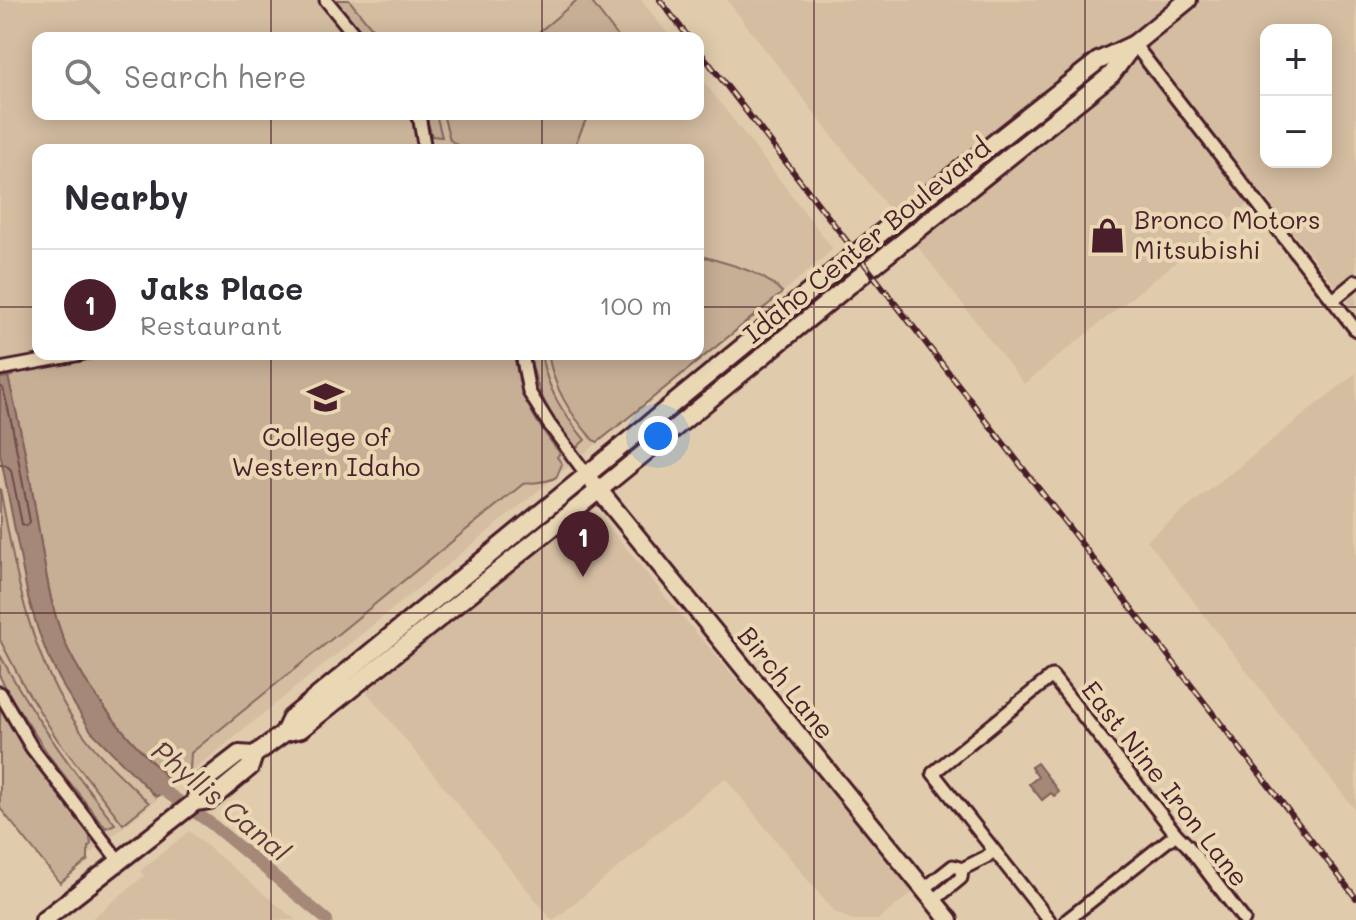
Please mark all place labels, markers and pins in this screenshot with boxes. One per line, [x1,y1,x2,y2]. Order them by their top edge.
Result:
place label: Bronco Motors Mitsubishi [1134,202,1321,266]
shop icon: Bronco Motors Mitsubishi [1089,216,1127,254]
school or university icon: College of Western Idaho [307,379,345,417]
place label: College of Western Idaho [231,419,421,483]
pin: 1 [557,511,609,577]

